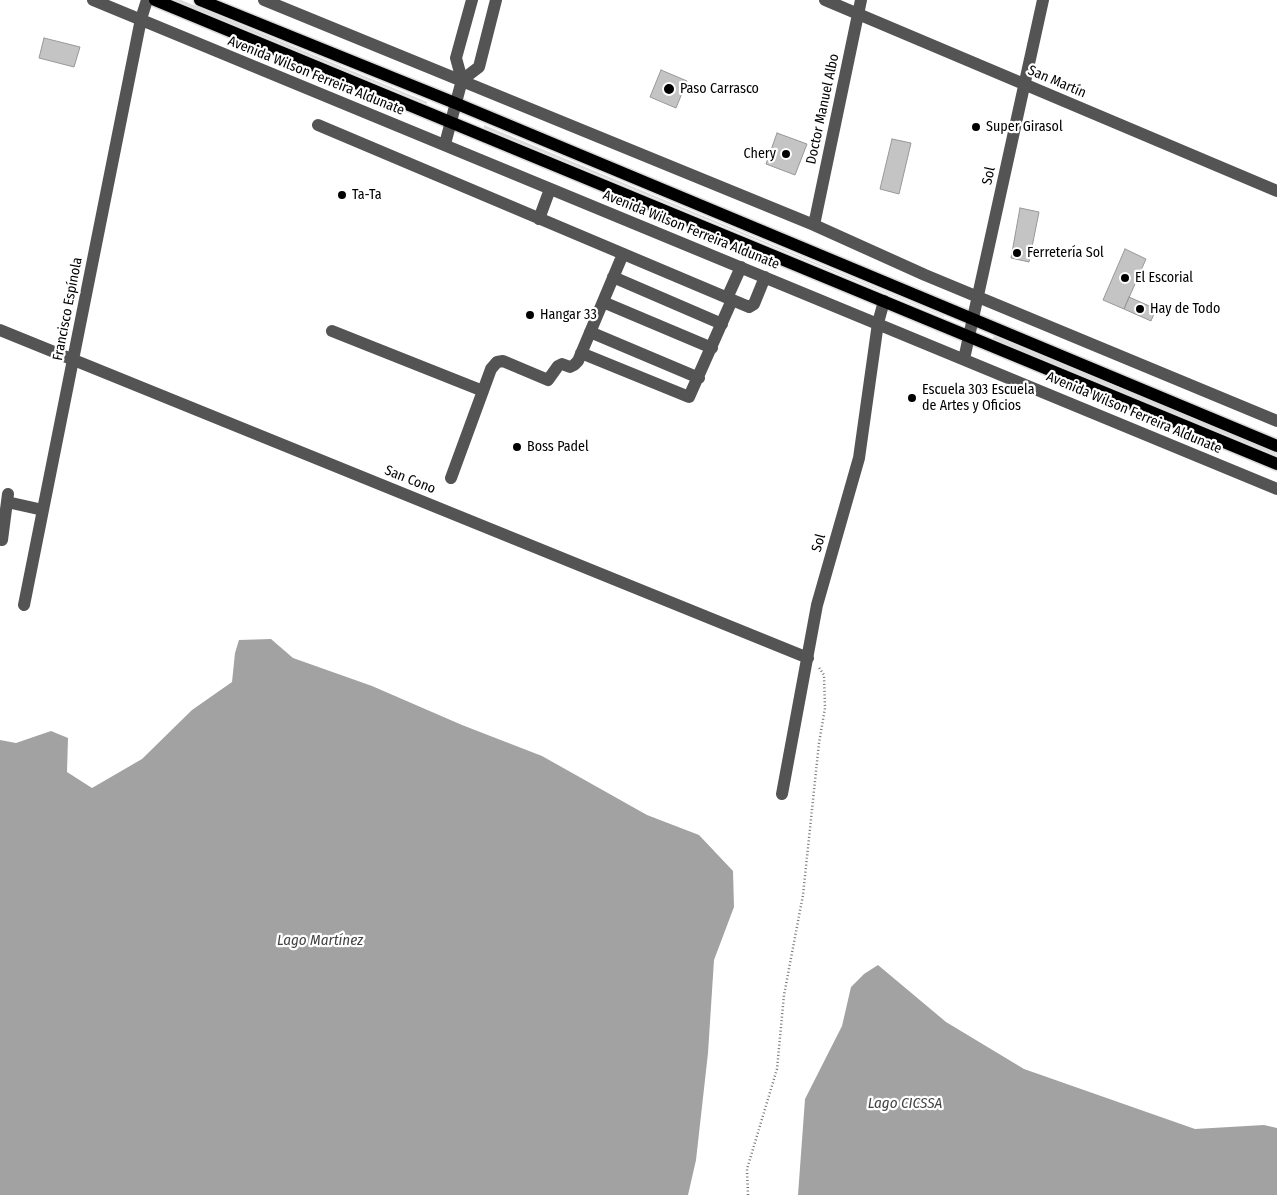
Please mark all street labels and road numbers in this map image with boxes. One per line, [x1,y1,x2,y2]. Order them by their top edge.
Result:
street label: Avenida Wilson Ferreira Aldunate [225,33,407,119]
street label: Doctor Manuel Albo [803,52,843,166]
street label: San Martín [1025,62,1089,102]
street label: Sol [979,165,999,187]
street label: Avenida Wilson Ferreira Aldunate [600,187,782,273]
street label: Francisco Espínola [50,256,86,362]
street label: Avenida Wilson Ferreira Aldunate [1044,368,1224,458]
street label: San Cono [382,462,438,498]
street label: Sol [808,532,830,554]

